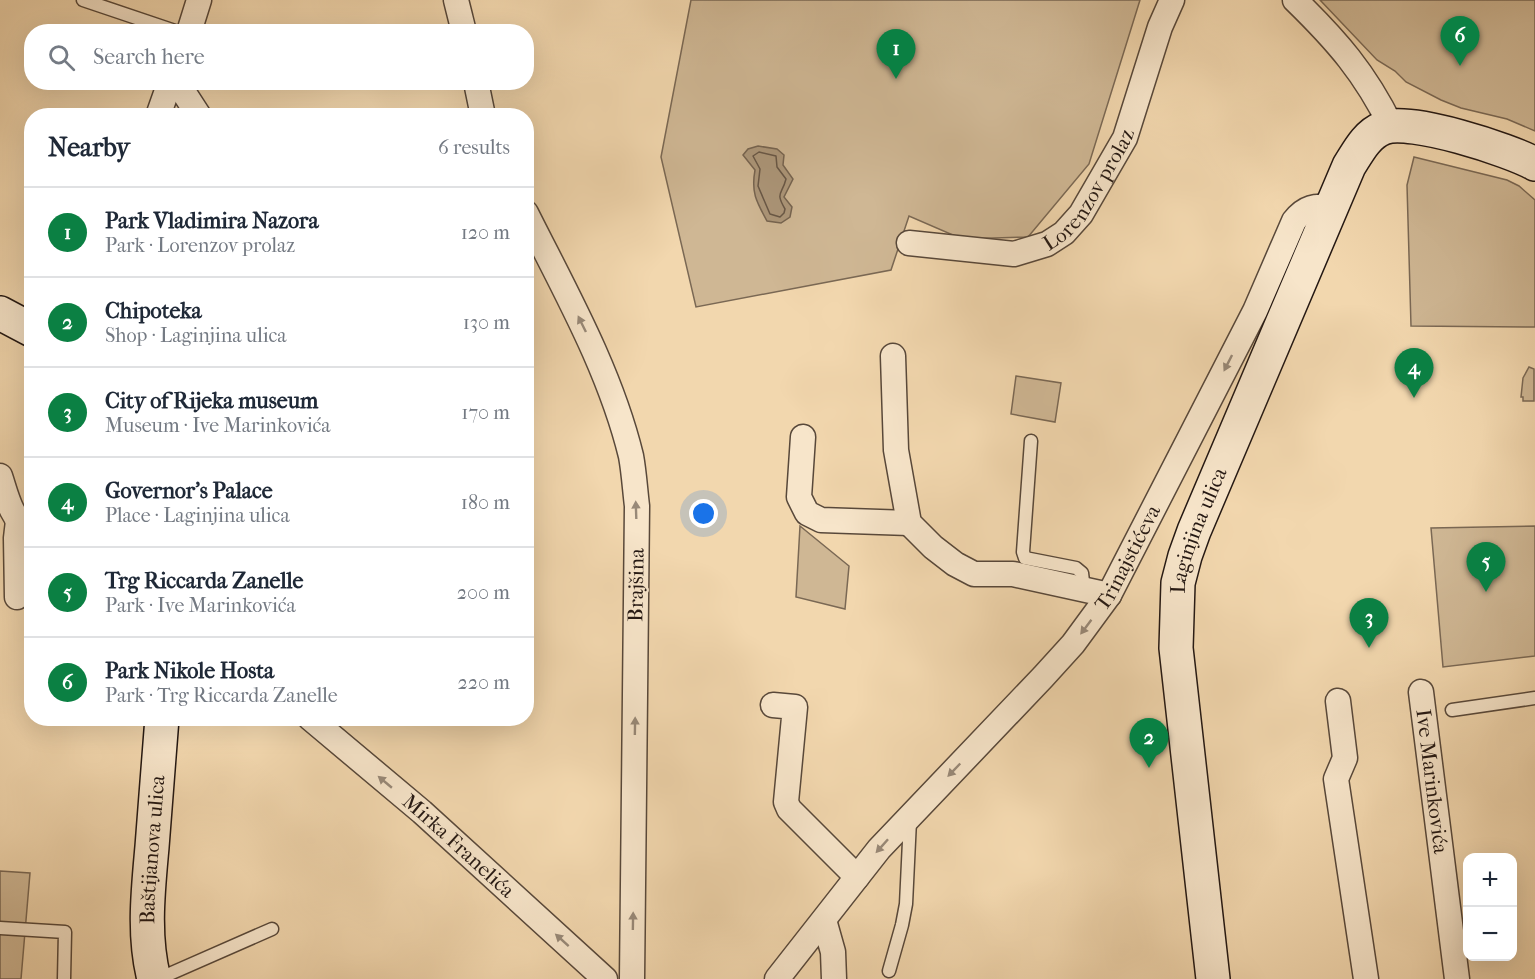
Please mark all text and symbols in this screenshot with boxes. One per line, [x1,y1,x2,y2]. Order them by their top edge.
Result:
pin: 6 [1440,16,1480,66]
search box [24,24,534,90]
pin: 1 [876,29,916,79]
icon: search [45,41,78,74]
text: Search here [93,44,205,70]
street label: Lorenzov prolaz [1038,126,1139,255]
text: Nearby [48,132,130,163]
text: 6 results [438,136,510,159]
text: Park Vladimira Nazora [105,208,319,234]
text: 1 [64,221,71,244]
text: 120 m [461,221,510,244]
text: Park · Lorenzov prolaz [105,234,295,257]
text: Chipoteka [105,298,202,324]
text: 2 [62,311,73,334]
text: 130 m [463,311,510,334]
one-way arrow [577,315,586,332]
text: Shop · Laginjina ulica [105,324,287,347]
pin: 4 [1394,348,1434,398]
one-way arrow [1223,355,1233,372]
text: City of Rijeka museum [105,388,318,414]
text: 3 [63,401,72,424]
text: 170 m [461,401,510,424]
text: Museum · Ive Marinkovića [105,414,331,437]
street label: Laginjina ulica [1166,464,1232,594]
text: Governor's Palace [105,478,273,504]
text: 4 [62,491,73,514]
text: 180 m [461,491,510,514]
your location [689,499,718,528]
one-way arrow [632,500,641,519]
street label: Trinajstićeva [1090,501,1165,615]
text: Place · Laginjina ulica [105,504,290,527]
pin: 5 [1466,542,1506,592]
street label: Brajšina [623,548,649,622]
text: Trg Riccarda Zanelle [105,568,303,594]
text: 5 [63,581,72,604]
text: 200 m [457,581,510,604]
text: Park · Ive Marinkovića [105,594,296,617]
pin: 3 [1350,598,1388,648]
one-way arrow [1079,619,1092,635]
text: Park Nikole Hosta [105,658,274,684]
text: 6 [62,671,73,694]
text: 220 m [457,671,510,694]
text: Park · Trg Riccarda Zanelle [105,684,338,707]
street label: Ive Marinkovića [1411,708,1453,855]
one-way arrow [630,716,640,735]
pin: 2 [1130,718,1168,768]
one-way arrow [947,763,961,777]
street label: Baštijanova ulica [135,774,170,924]
one-way arrow [377,775,393,788]
street label: Mirka Franelića [398,789,520,903]
one-way arrow [876,838,889,853]
map controls [1463,853,1517,961]
button: + [1463,853,1517,907]
button: − [1463,907,1517,961]
one-way arrow [628,911,638,930]
one-way arrow [555,934,570,947]

